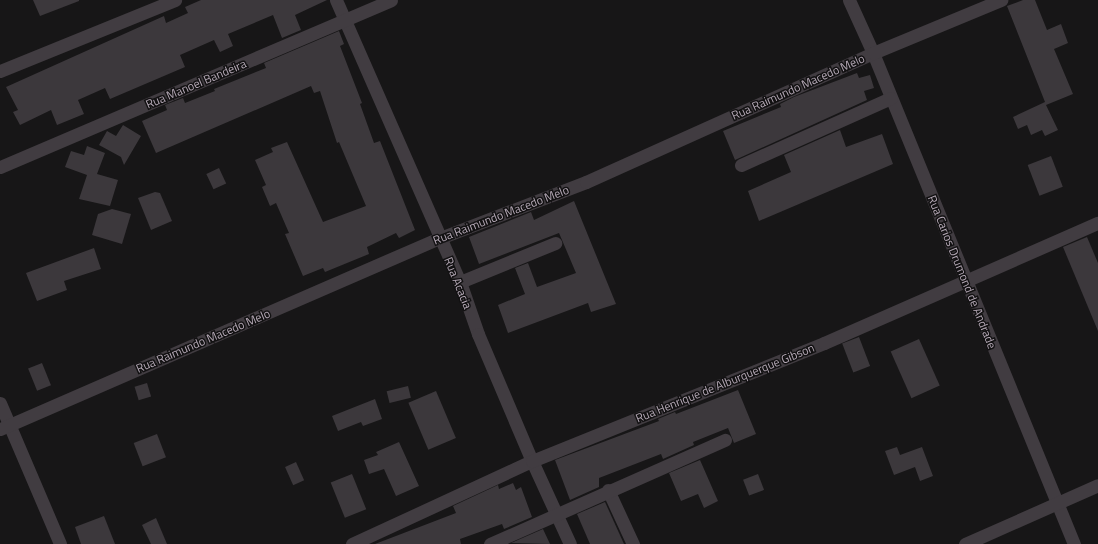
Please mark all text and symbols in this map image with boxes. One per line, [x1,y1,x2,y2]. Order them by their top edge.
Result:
street label: Rua Raimundo Macedo Melo [729,51,867,123]
street label: Rua Manoel Bandeira [144,56,248,112]
street label: Rua Raimundo Macedo Melo [431,182,571,248]
street label: Rua Carios Drumond de Andrade [925,193,999,351]
street label: Rua Acacia [441,255,475,311]
street label: Rua Raimundo Macedo Melo [134,306,272,376]
street label: Rua Henrique de Alburquerque Gibson [633,340,817,426]

